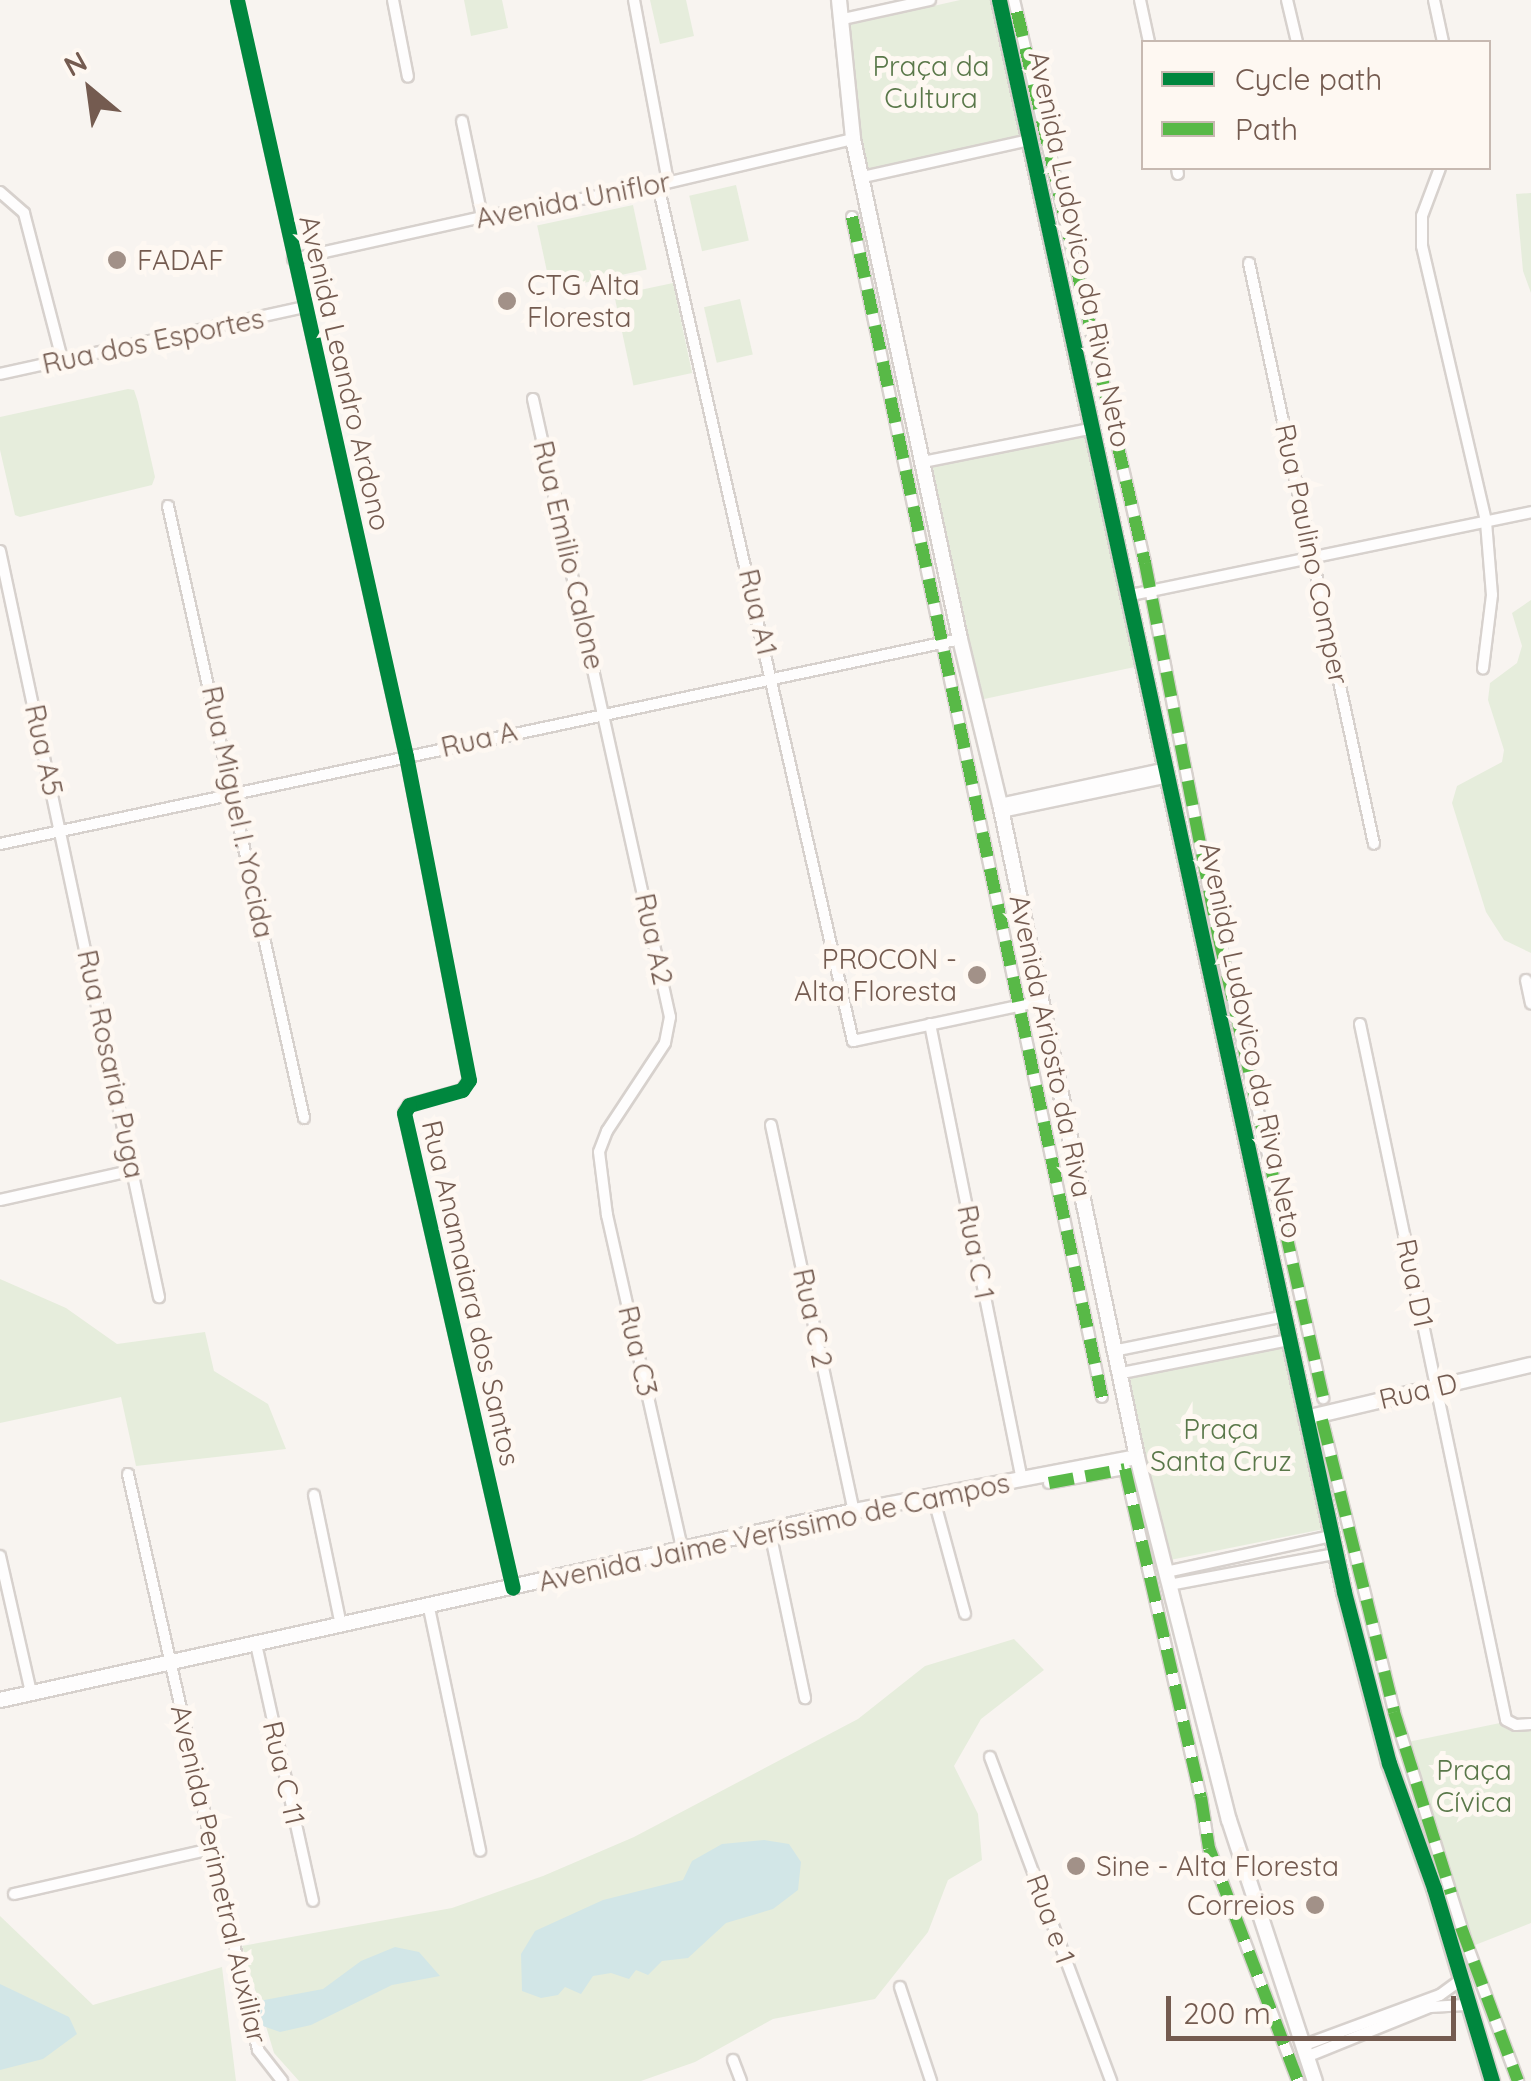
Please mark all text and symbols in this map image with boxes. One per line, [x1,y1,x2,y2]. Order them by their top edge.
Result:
north arrow [40,40,140,140]
legend [1141,40,1491,170]
text: N [58,43,93,84]
street label: Avenida Ludovico da Riva Neto [1022,48,1138,450]
park label: Praça da Cultura [872,49,990,115]
text: Cycle path [1235,60,1382,98]
text: Path [1235,110,1298,148]
street label: Avenida Uniflor [473,165,673,235]
street label: Avenida Leandro Ardono [292,212,398,534]
place label: FADAF [137,243,224,277]
marker: FADAF [106,249,128,271]
place label: CTG Alta Floresta [527,268,640,334]
marker: CTG Alta Floresta [496,290,518,312]
street label: Rua dos Esportes [39,301,267,381]
street label: Rua Paulino Comper [1268,421,1356,687]
street label: Rua Emilio Calone [526,437,612,673]
street label: Rua A1 [732,566,784,658]
street label: Rua Miguel I. Yocida [195,683,281,941]
street label: Rua A5 [18,701,70,799]
street label: Rua A [438,714,520,764]
street label: Avenida Ludovico da Riva Neto [1193,839,1309,1241]
street label: Rua A2 [628,890,680,988]
street label: Avenida Ariosto da Riva [1002,892,1100,1200]
place label: PROCON - Alta Floresta [794,942,957,1008]
street label: Rua Rosaria Puga [70,947,152,1181]
marker: PROCON - Alta Floresta [966,964,988,986]
street label: Rua Anamaiara dos Santos [415,1117,527,1469]
street label: Rua C 1 [950,1202,1002,1302]
street label: Rua D1 [1389,1236,1441,1330]
street label: Rua C 2 [786,1265,840,1371]
street label: Rua C3 [611,1302,665,1400]
street label: Rua D [1376,1366,1460,1416]
park label: Praça Santa Cruz [1150,1412,1292,1478]
street label: Avenida Jaime Veríssimo de Campos [535,1466,1013,1598]
street label: Avenida Perimetral Auxiliar [164,1701,274,2047]
street label: Rua C 11 [256,1718,312,1828]
park label: Praça Cívica [1436,1753,1512,1819]
place label: Sine - Alta Floresta [1096,1849,1339,1883]
marker: Sine - Alta Floresta [1065,1855,1087,1877]
street label: Rua e 1 [1019,1870,1083,1968]
place label: Correios [1187,1888,1295,1922]
marker: Correios [1304,1894,1326,1916]
scale bar [1171,1976,1461,2038]
text: 200 m [1183,1994,1271,2032]

